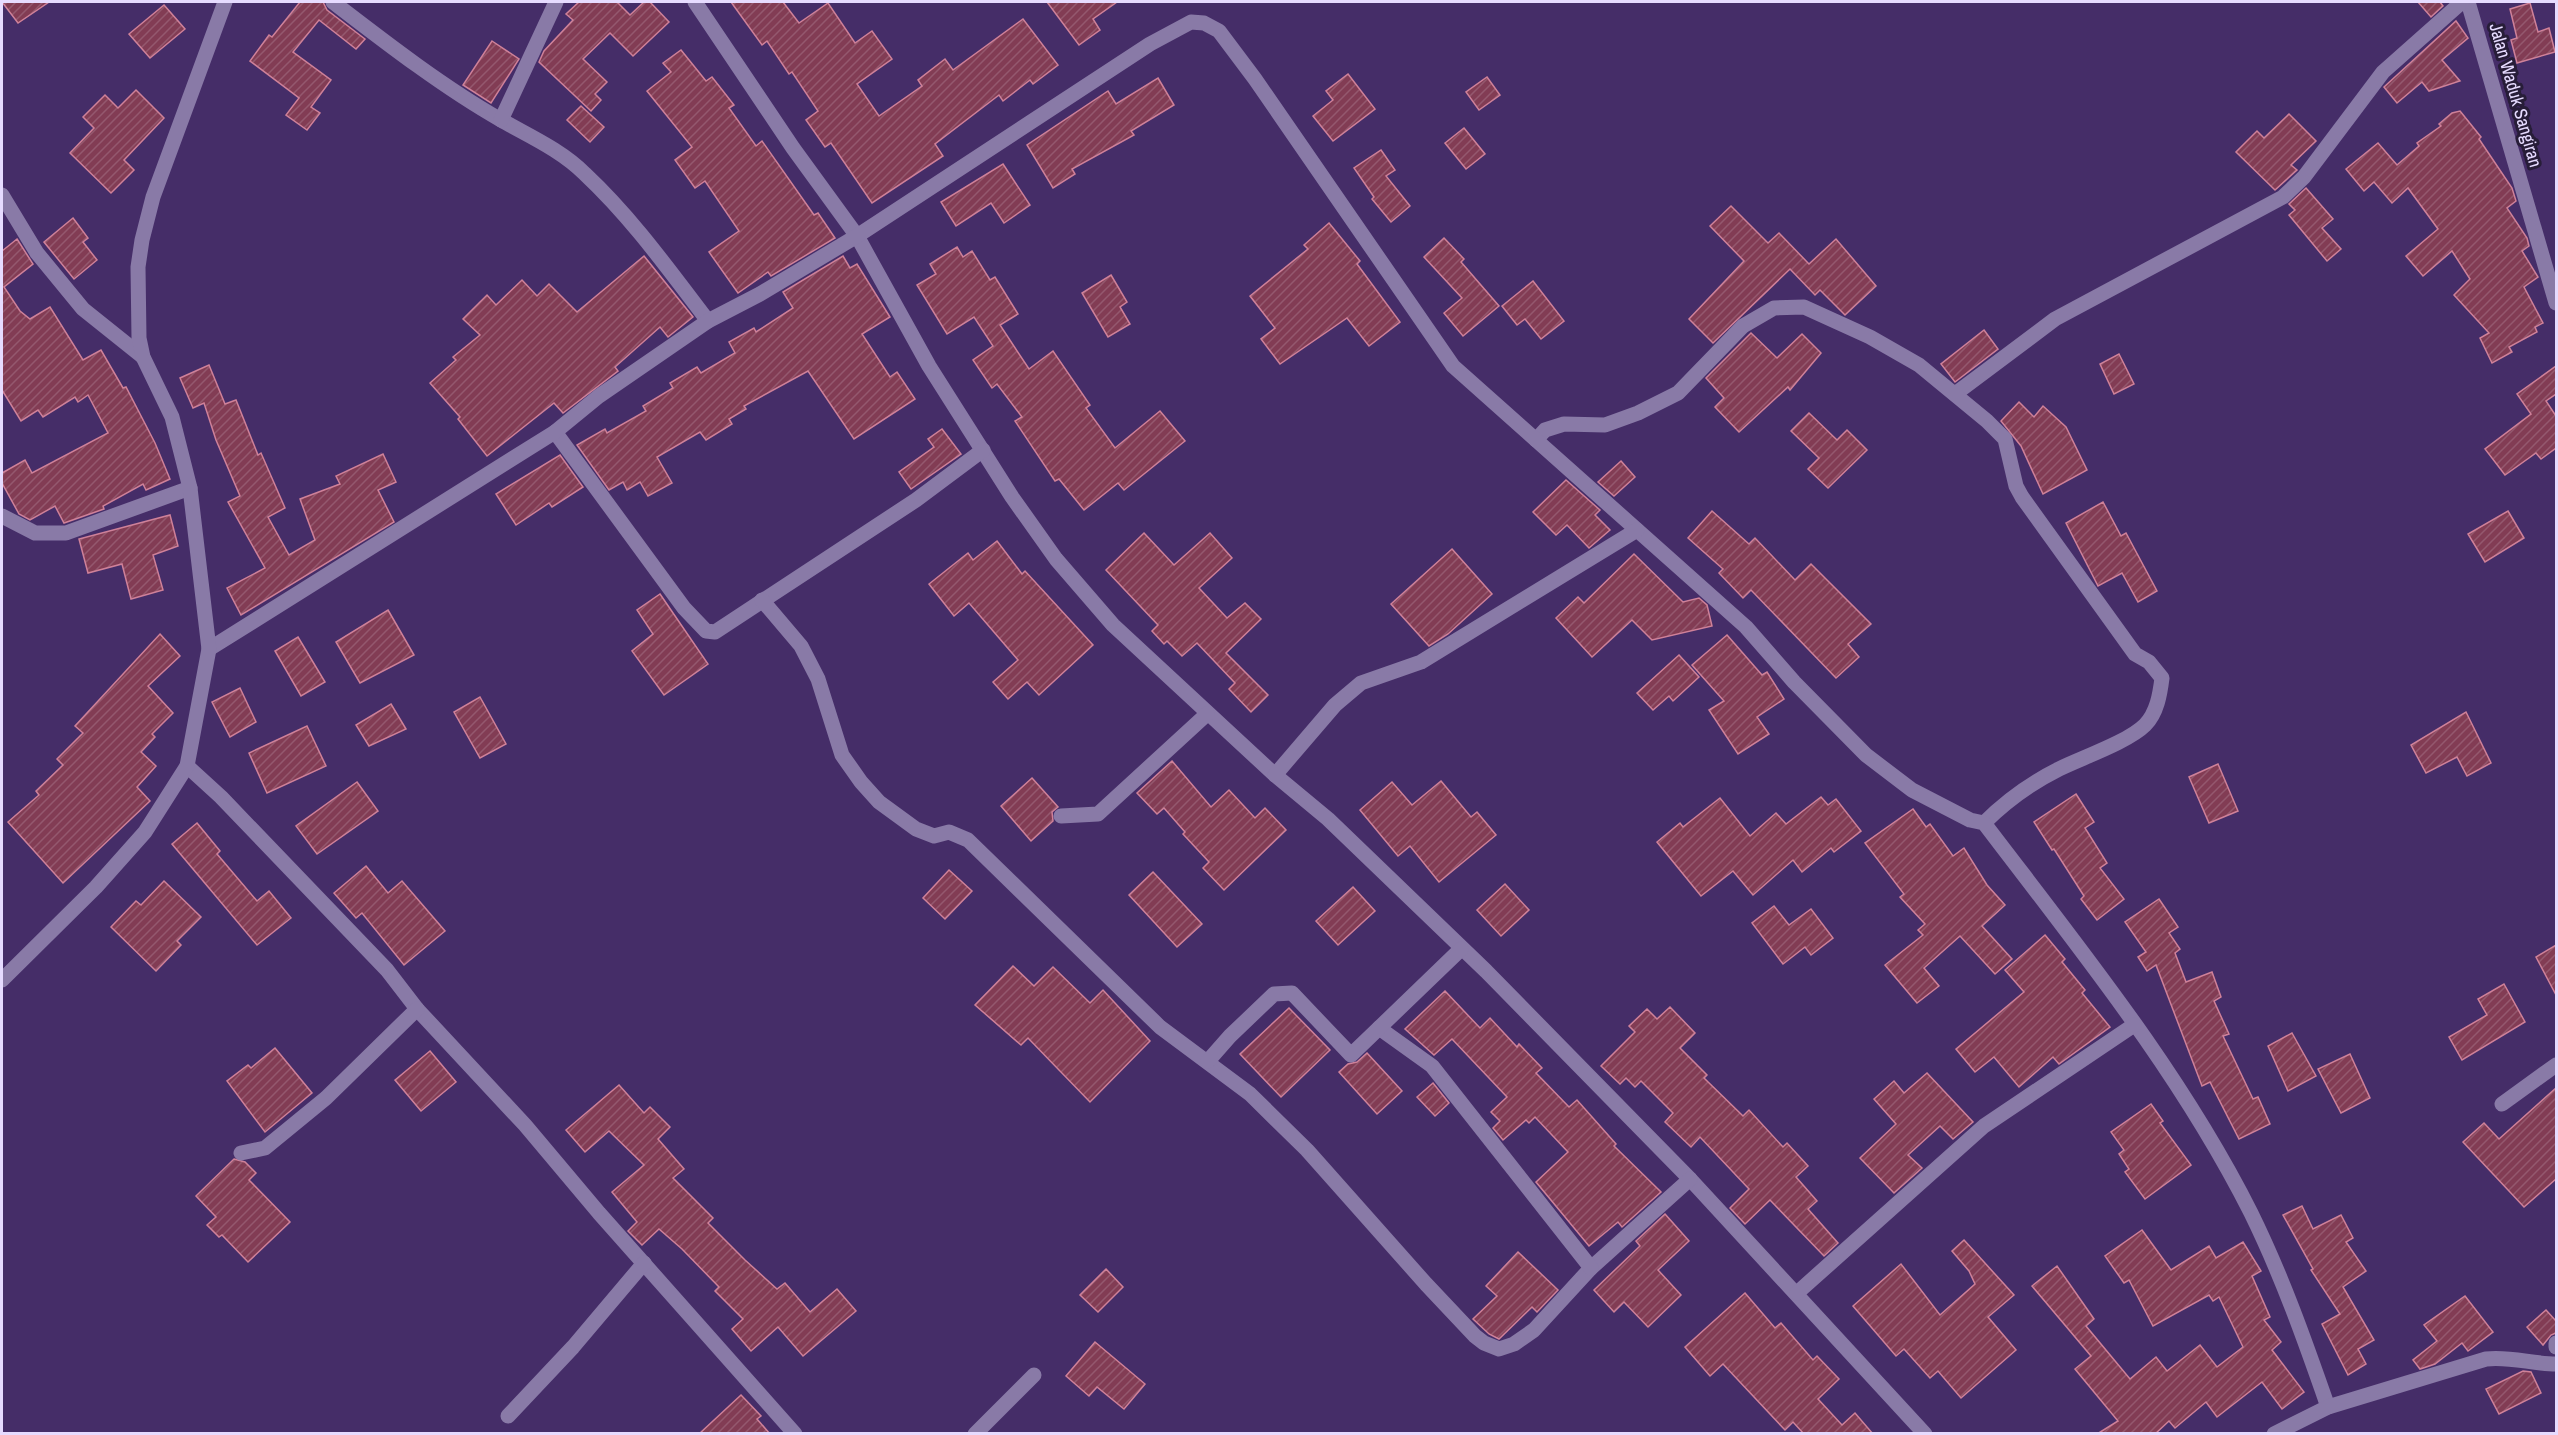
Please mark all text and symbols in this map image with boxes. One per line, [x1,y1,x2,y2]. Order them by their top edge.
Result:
street label: Jalan Waduk Sangiran [2483,20,2549,170]

